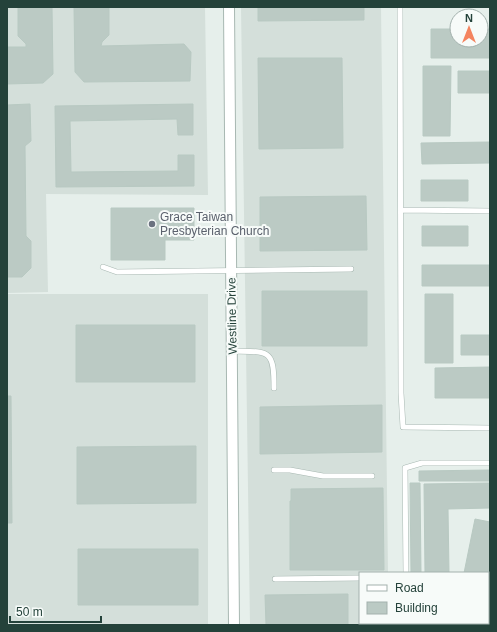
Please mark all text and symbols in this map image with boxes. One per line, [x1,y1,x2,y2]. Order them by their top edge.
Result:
north arrow [449,8,489,48]
text: N [465,12,473,24]
place label: Grace Taiwan Presbyterian Church [160,210,269,238]
marker: Grace Taiwan Presbyterian Church [147,219,157,229]
street label: Westline Drive [224,277,240,355]
legend [359,572,489,624]
text: Road [395,581,424,595]
scale bar [10,598,101,624]
text: Building [395,601,438,615]
text: 50 m [16,605,43,619]

